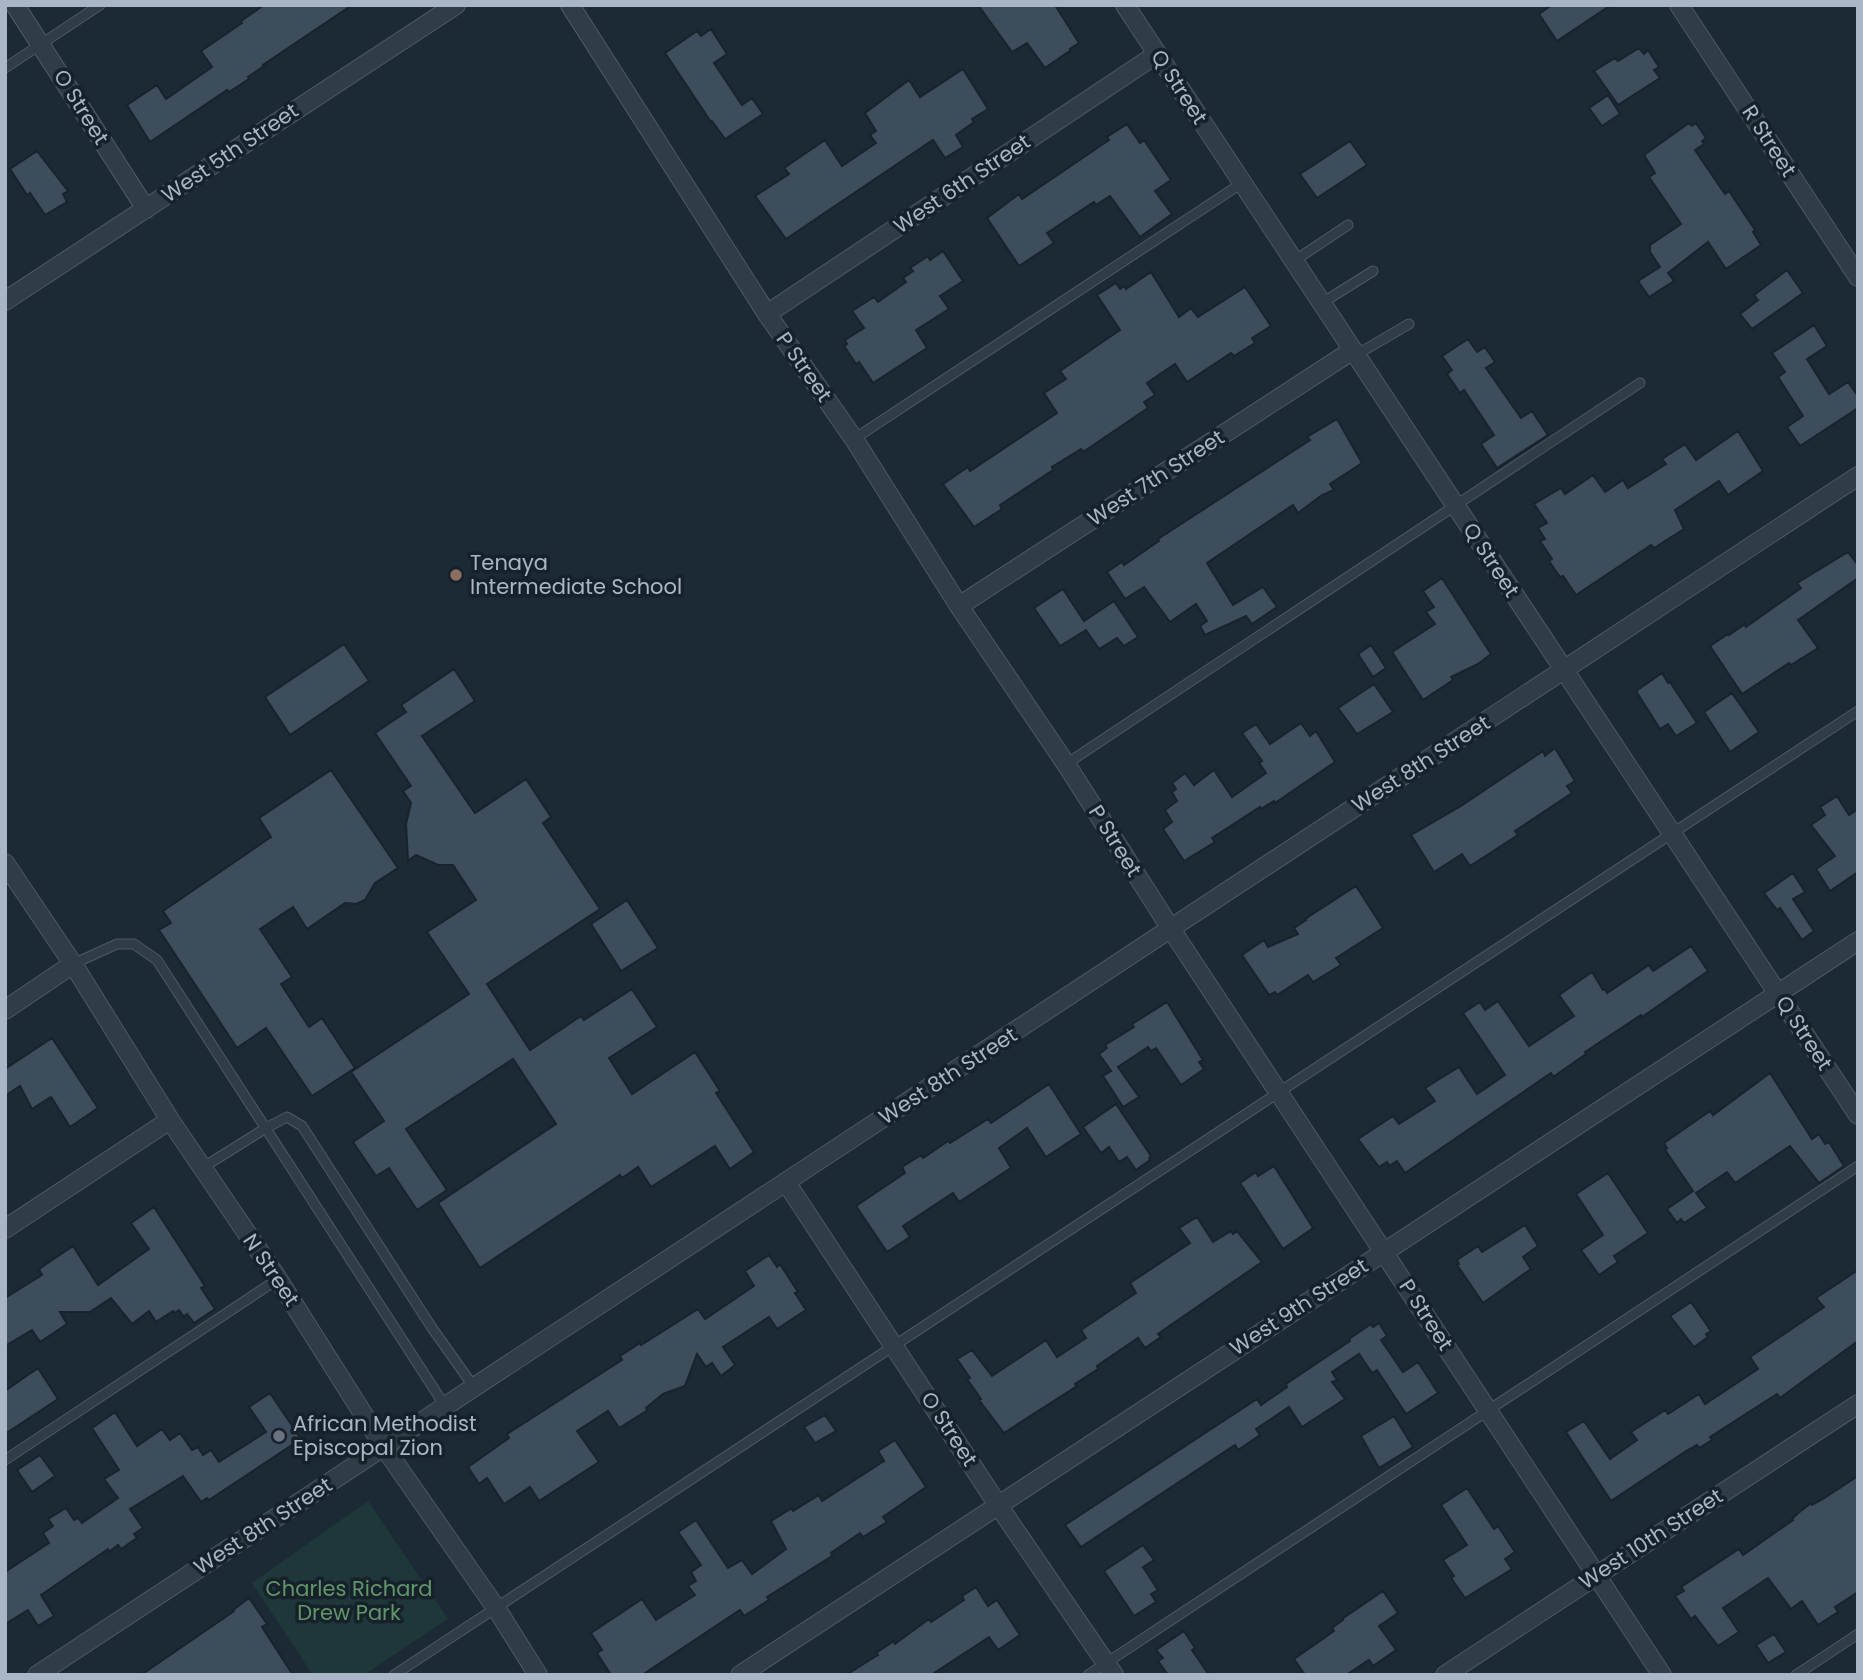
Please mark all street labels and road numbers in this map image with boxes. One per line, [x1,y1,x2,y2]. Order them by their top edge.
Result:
street label: Q Street [1144,44,1214,130]
street label: O Street [47,64,116,150]
street label: West 5th Street [156,96,304,209]
street label: R Street [1736,99,1803,182]
street label: West 6th Street [888,127,1036,240]
street label: P Street [770,326,839,407]
street label: West 7th Street [1082,423,1230,533]
street label: Q Street [1456,517,1526,603]
street label: West 8th Street [1346,708,1495,819]
street label: P Street [1082,799,1149,882]
street label: Q Street [1769,990,1839,1076]
street label: West 8th Street [873,1020,1022,1131]
street label: N Street [237,1228,306,1312]
street label: West 9th Street [1224,1251,1373,1362]
street label: P Street [1393,1274,1460,1356]
street label: O Street [914,1386,984,1472]
street label: West 8th Street [188,1470,337,1581]
street label: West 10th Street [1573,1481,1728,1596]

